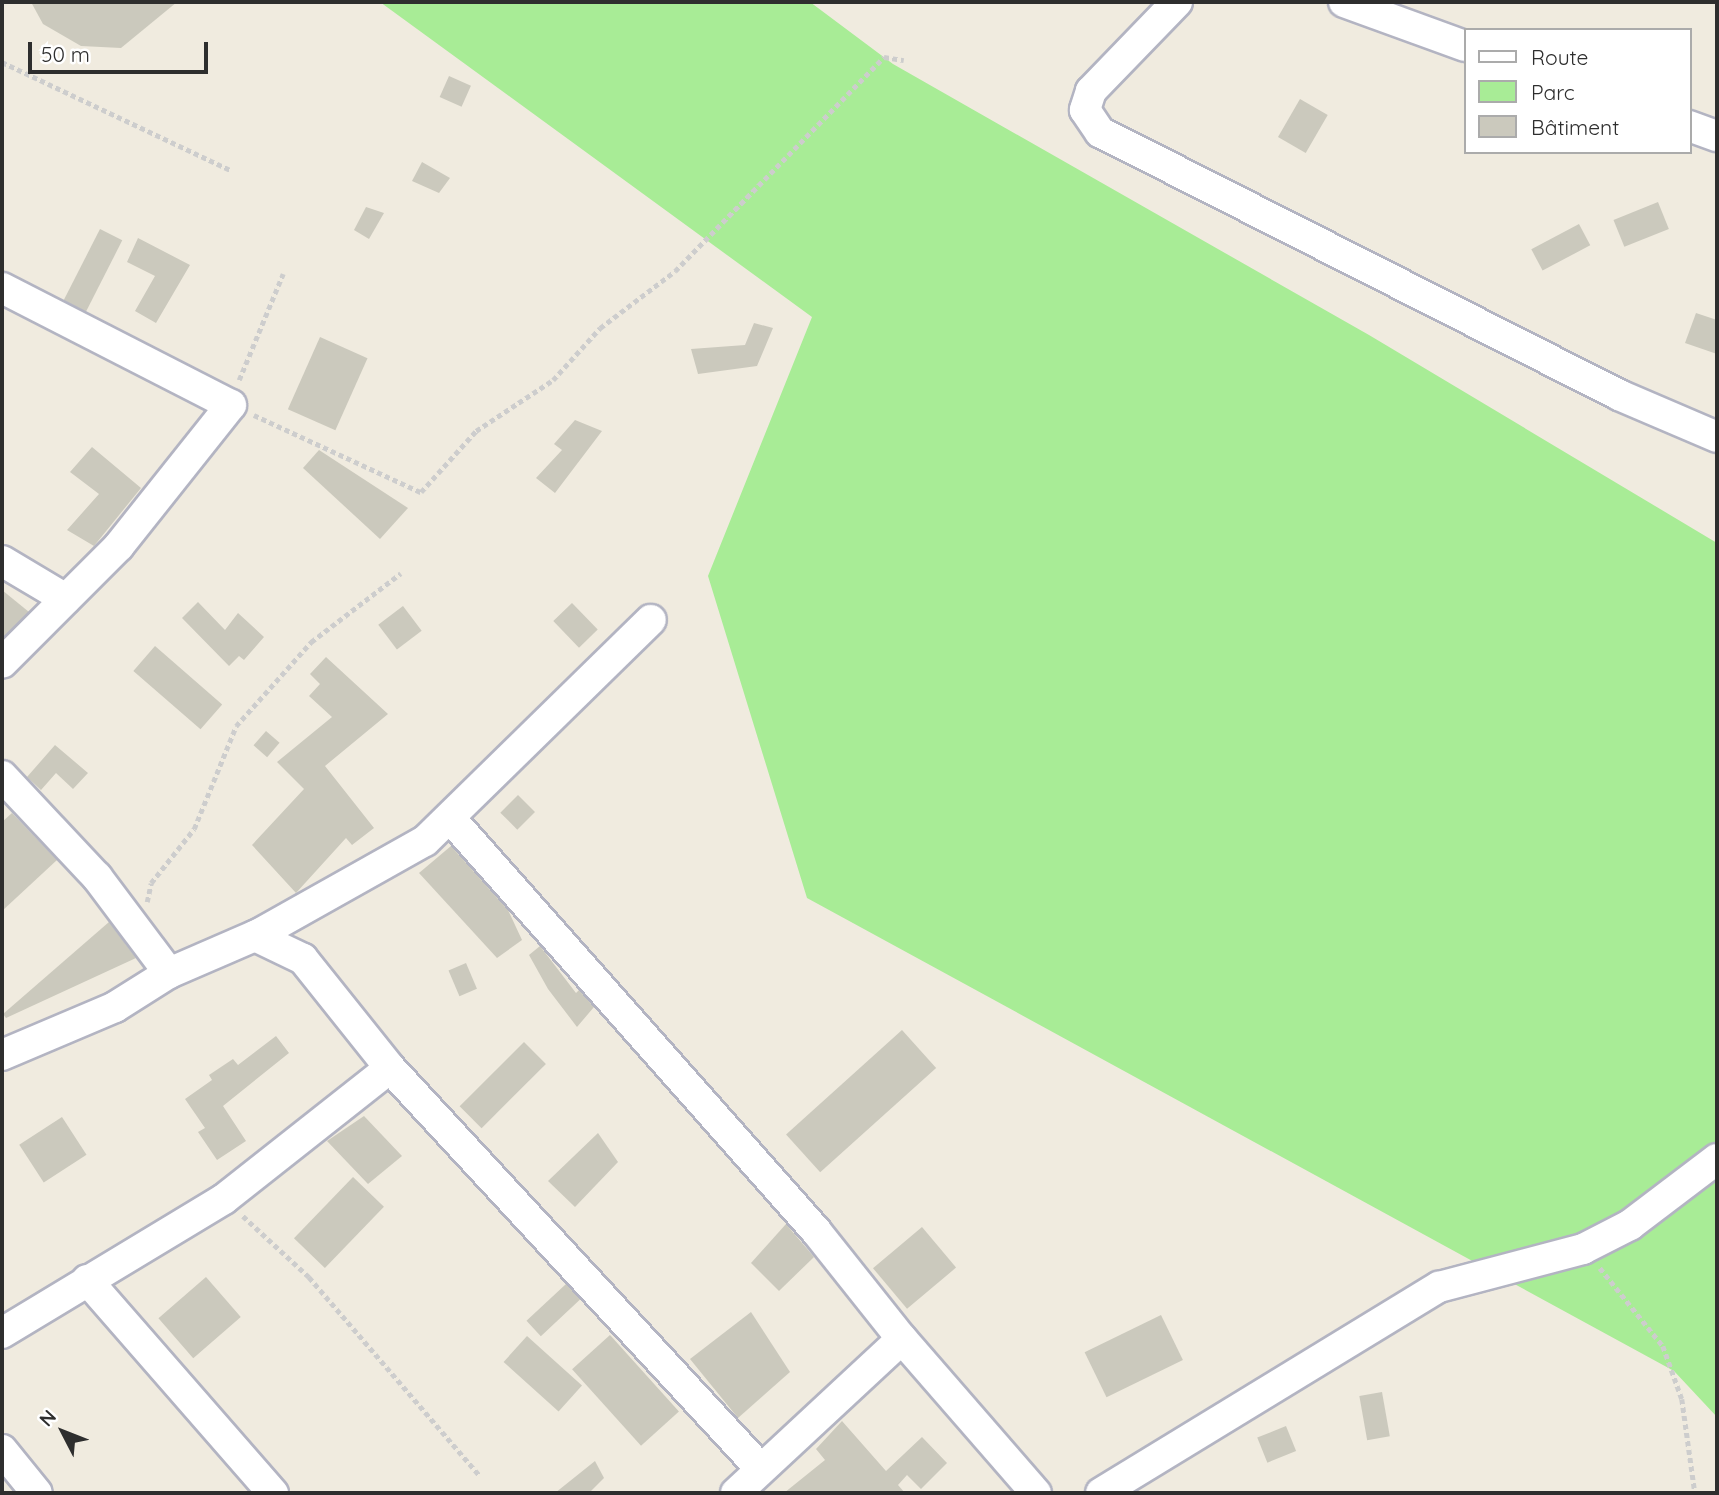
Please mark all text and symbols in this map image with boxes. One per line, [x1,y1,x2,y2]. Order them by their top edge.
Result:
scale bar [32,28,212,72]
legend [1464,28,1691,154]
text: 50 m [41,41,90,67]
text: Route [1531,44,1588,70]
text: Parc [1531,79,1575,105]
text: Bâtiment [1531,114,1619,140]
north arrow [28,1397,98,1467]
text: N [34,1405,61,1431]

